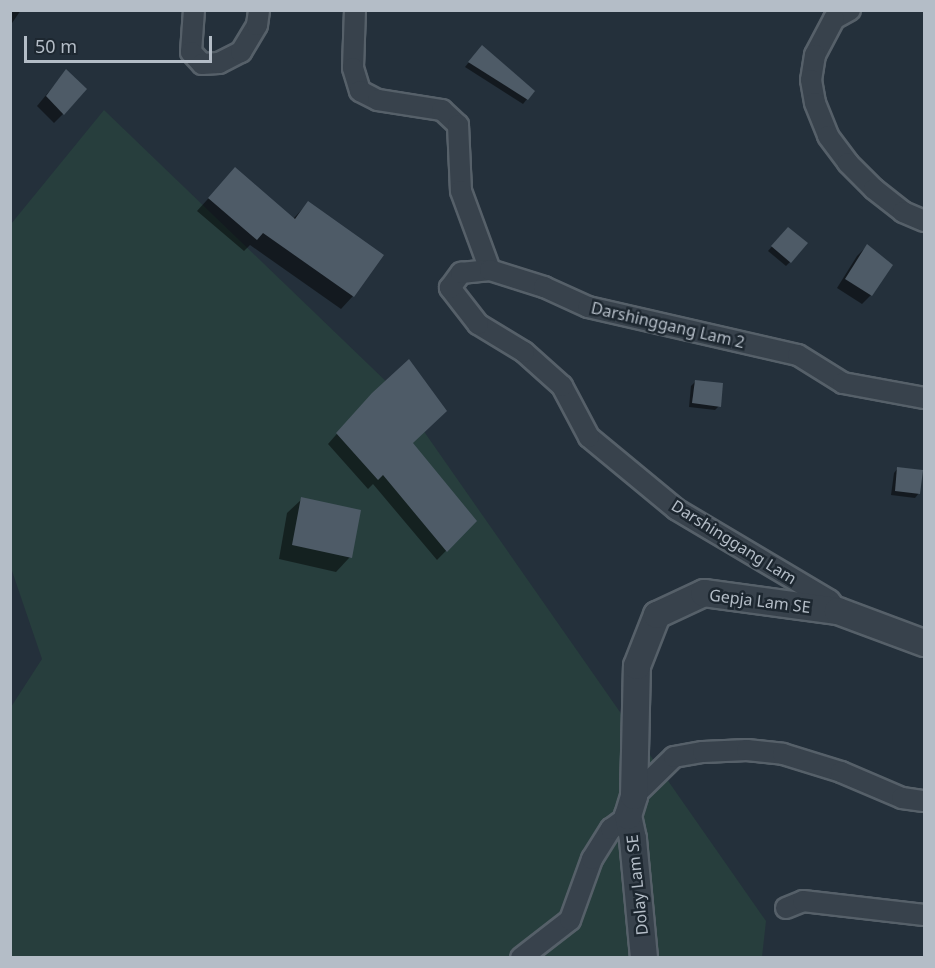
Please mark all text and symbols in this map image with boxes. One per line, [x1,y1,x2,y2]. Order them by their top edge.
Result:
scale bar [27,24,214,62]
text: 50 m [35,34,77,58]
street label: Darshinggang Lam 2 [589,298,747,352]
street label: Darshinggang Lam [668,496,800,588]
street label: Gepja Lam SE [708,585,812,617]
street label: Dolay Lam SE [622,834,652,936]

